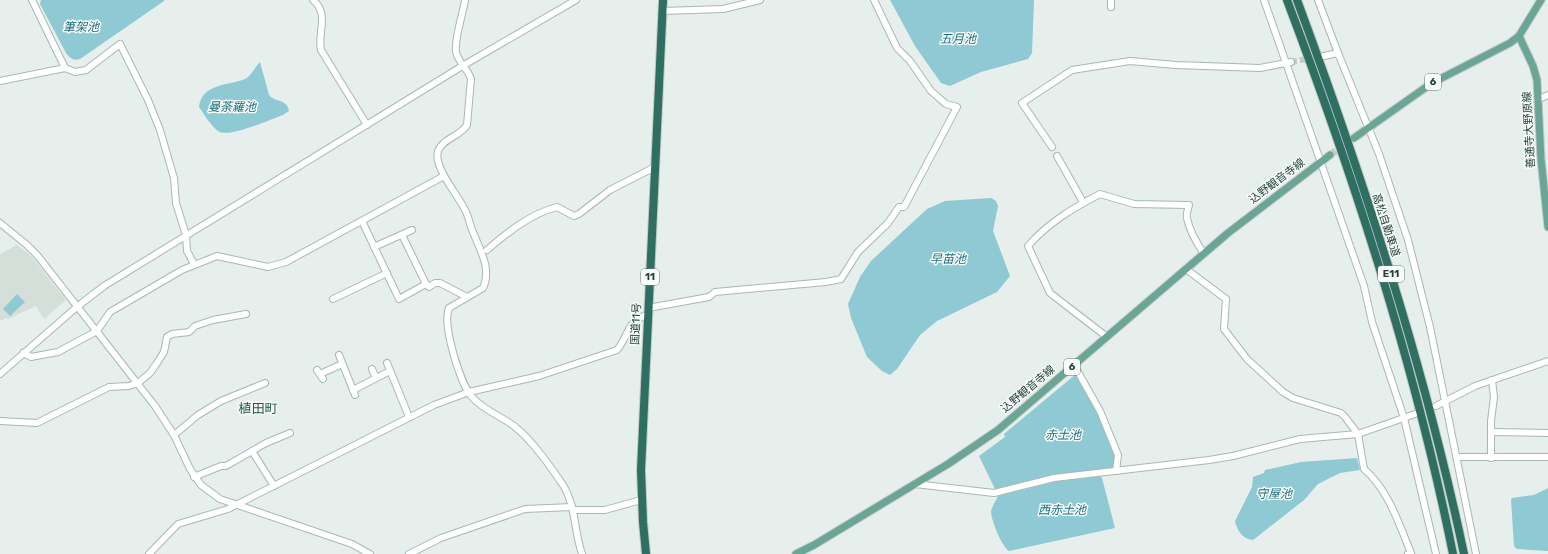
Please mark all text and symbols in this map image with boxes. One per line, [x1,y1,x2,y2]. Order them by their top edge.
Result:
water label: 筆架池 [63,20,100,34]
water label: 五月池 [940,32,977,46]
road number: 6 [1425,74,1441,90]
street label: 善通寺大野原線 [1520,91,1538,169]
water label: 曼荼羅池 [208,100,257,114]
street label: 込野観音寺線 [1247,156,1307,206]
street label: 高松自動車道 [1370,192,1402,258]
water label: 早苗池 [930,252,967,266]
road number: E11 [1378,266,1404,282]
road number: 11 [641,269,659,285]
street label: 国道11号 [628,302,644,346]
road number: 6 [1064,359,1080,375]
street label: 込野観音寺線 [999,363,1057,415]
district label: 植田町 [238,401,278,416]
water label: 赤土池 [1045,428,1082,442]
water label: 守屋池 [1256,487,1293,501]
water label: 西赤土池 [1038,503,1087,517]

